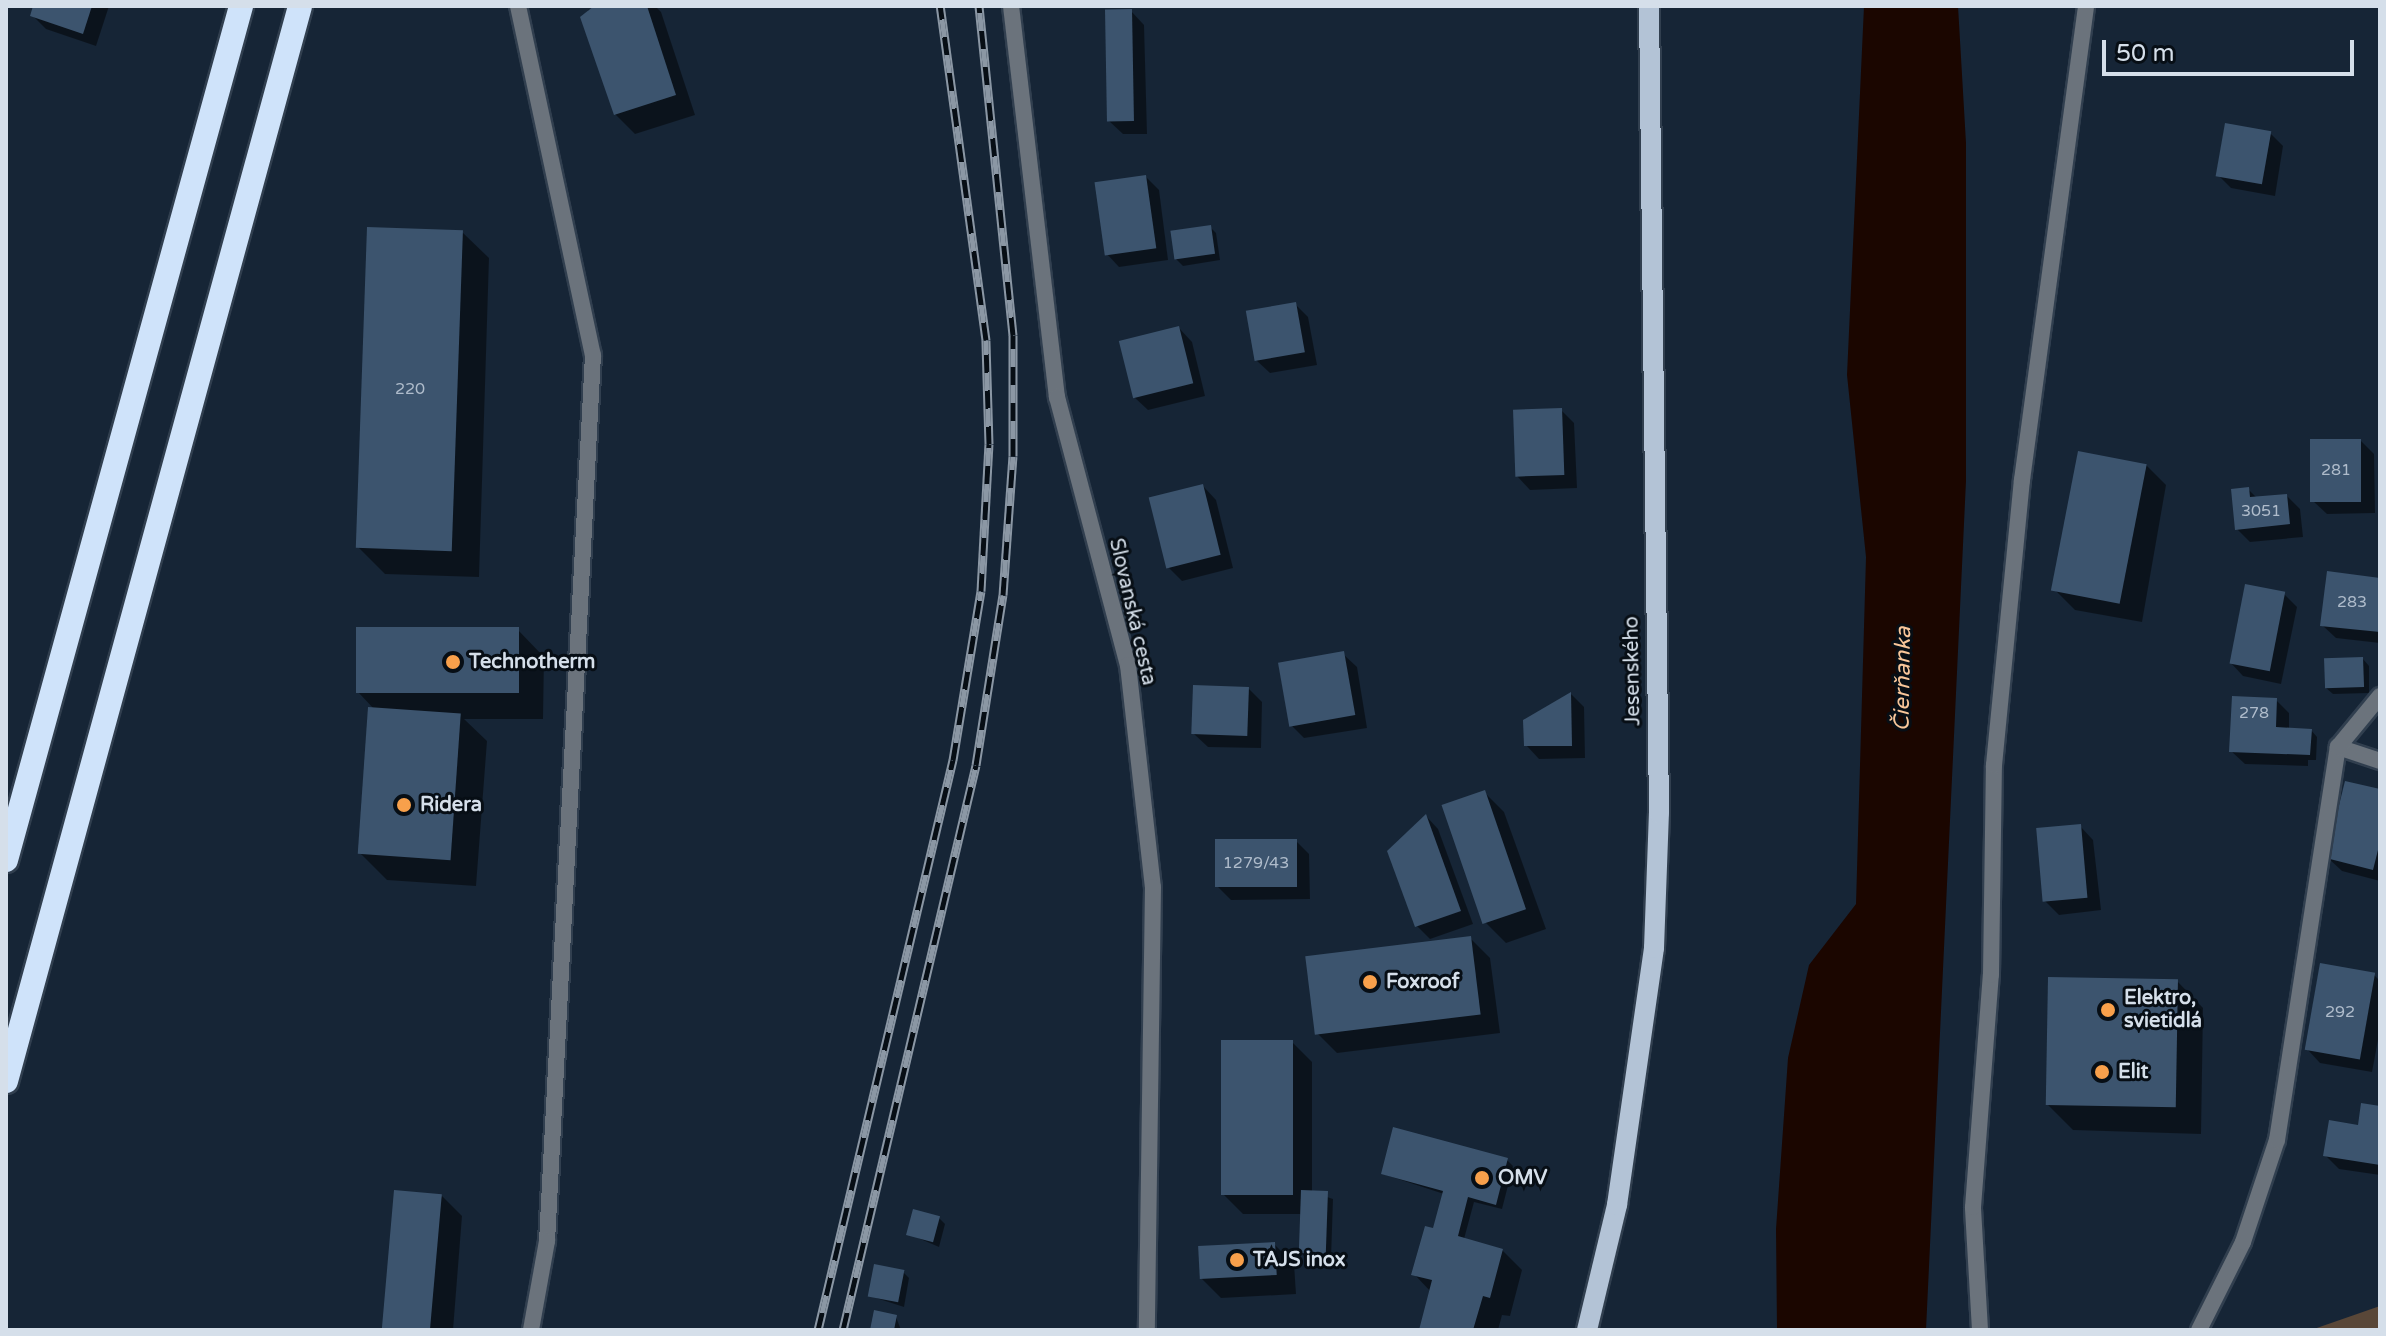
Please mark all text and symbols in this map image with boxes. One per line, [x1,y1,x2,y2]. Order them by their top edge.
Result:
scale bar [2106,24,2358,74]
text: 50 m [2116,39,2174,68]
house number: 220 [395,379,425,399]
house number: 281 [2321,460,2351,480]
house number: 3051 [2241,501,2281,521]
street label: Slovanská cesta [1103,536,1161,688]
house number: 283 [2337,592,2367,612]
street label: Jesenského [1620,616,1646,726]
water label: Čierňanka [1889,626,1917,732]
place label: Technotherm [469,650,595,674]
marker: Technotherm [444,653,462,671]
house number: 278 [2239,703,2269,723]
place label: Ridera [420,793,482,817]
marker: Ridera [395,796,413,814]
house number: 1279/43 [1223,853,1289,873]
place label: Foxroof [1386,970,1459,994]
marker: Foxroof [1361,973,1379,991]
place label: Elektro, svietidlá [2124,986,2202,1033]
marker: Elektro, svietidlá [2099,1001,2117,1019]
house number: 292 [2325,1002,2355,1022]
place label: Elit [2118,1060,2148,1084]
marker: Elit [2093,1063,2111,1081]
place label: OMV [1498,1166,1547,1190]
marker: OMV [1473,1169,1491,1187]
place label: TAJS inox [1253,1248,1346,1272]
marker: TAJS inox [1228,1251,1246,1269]

